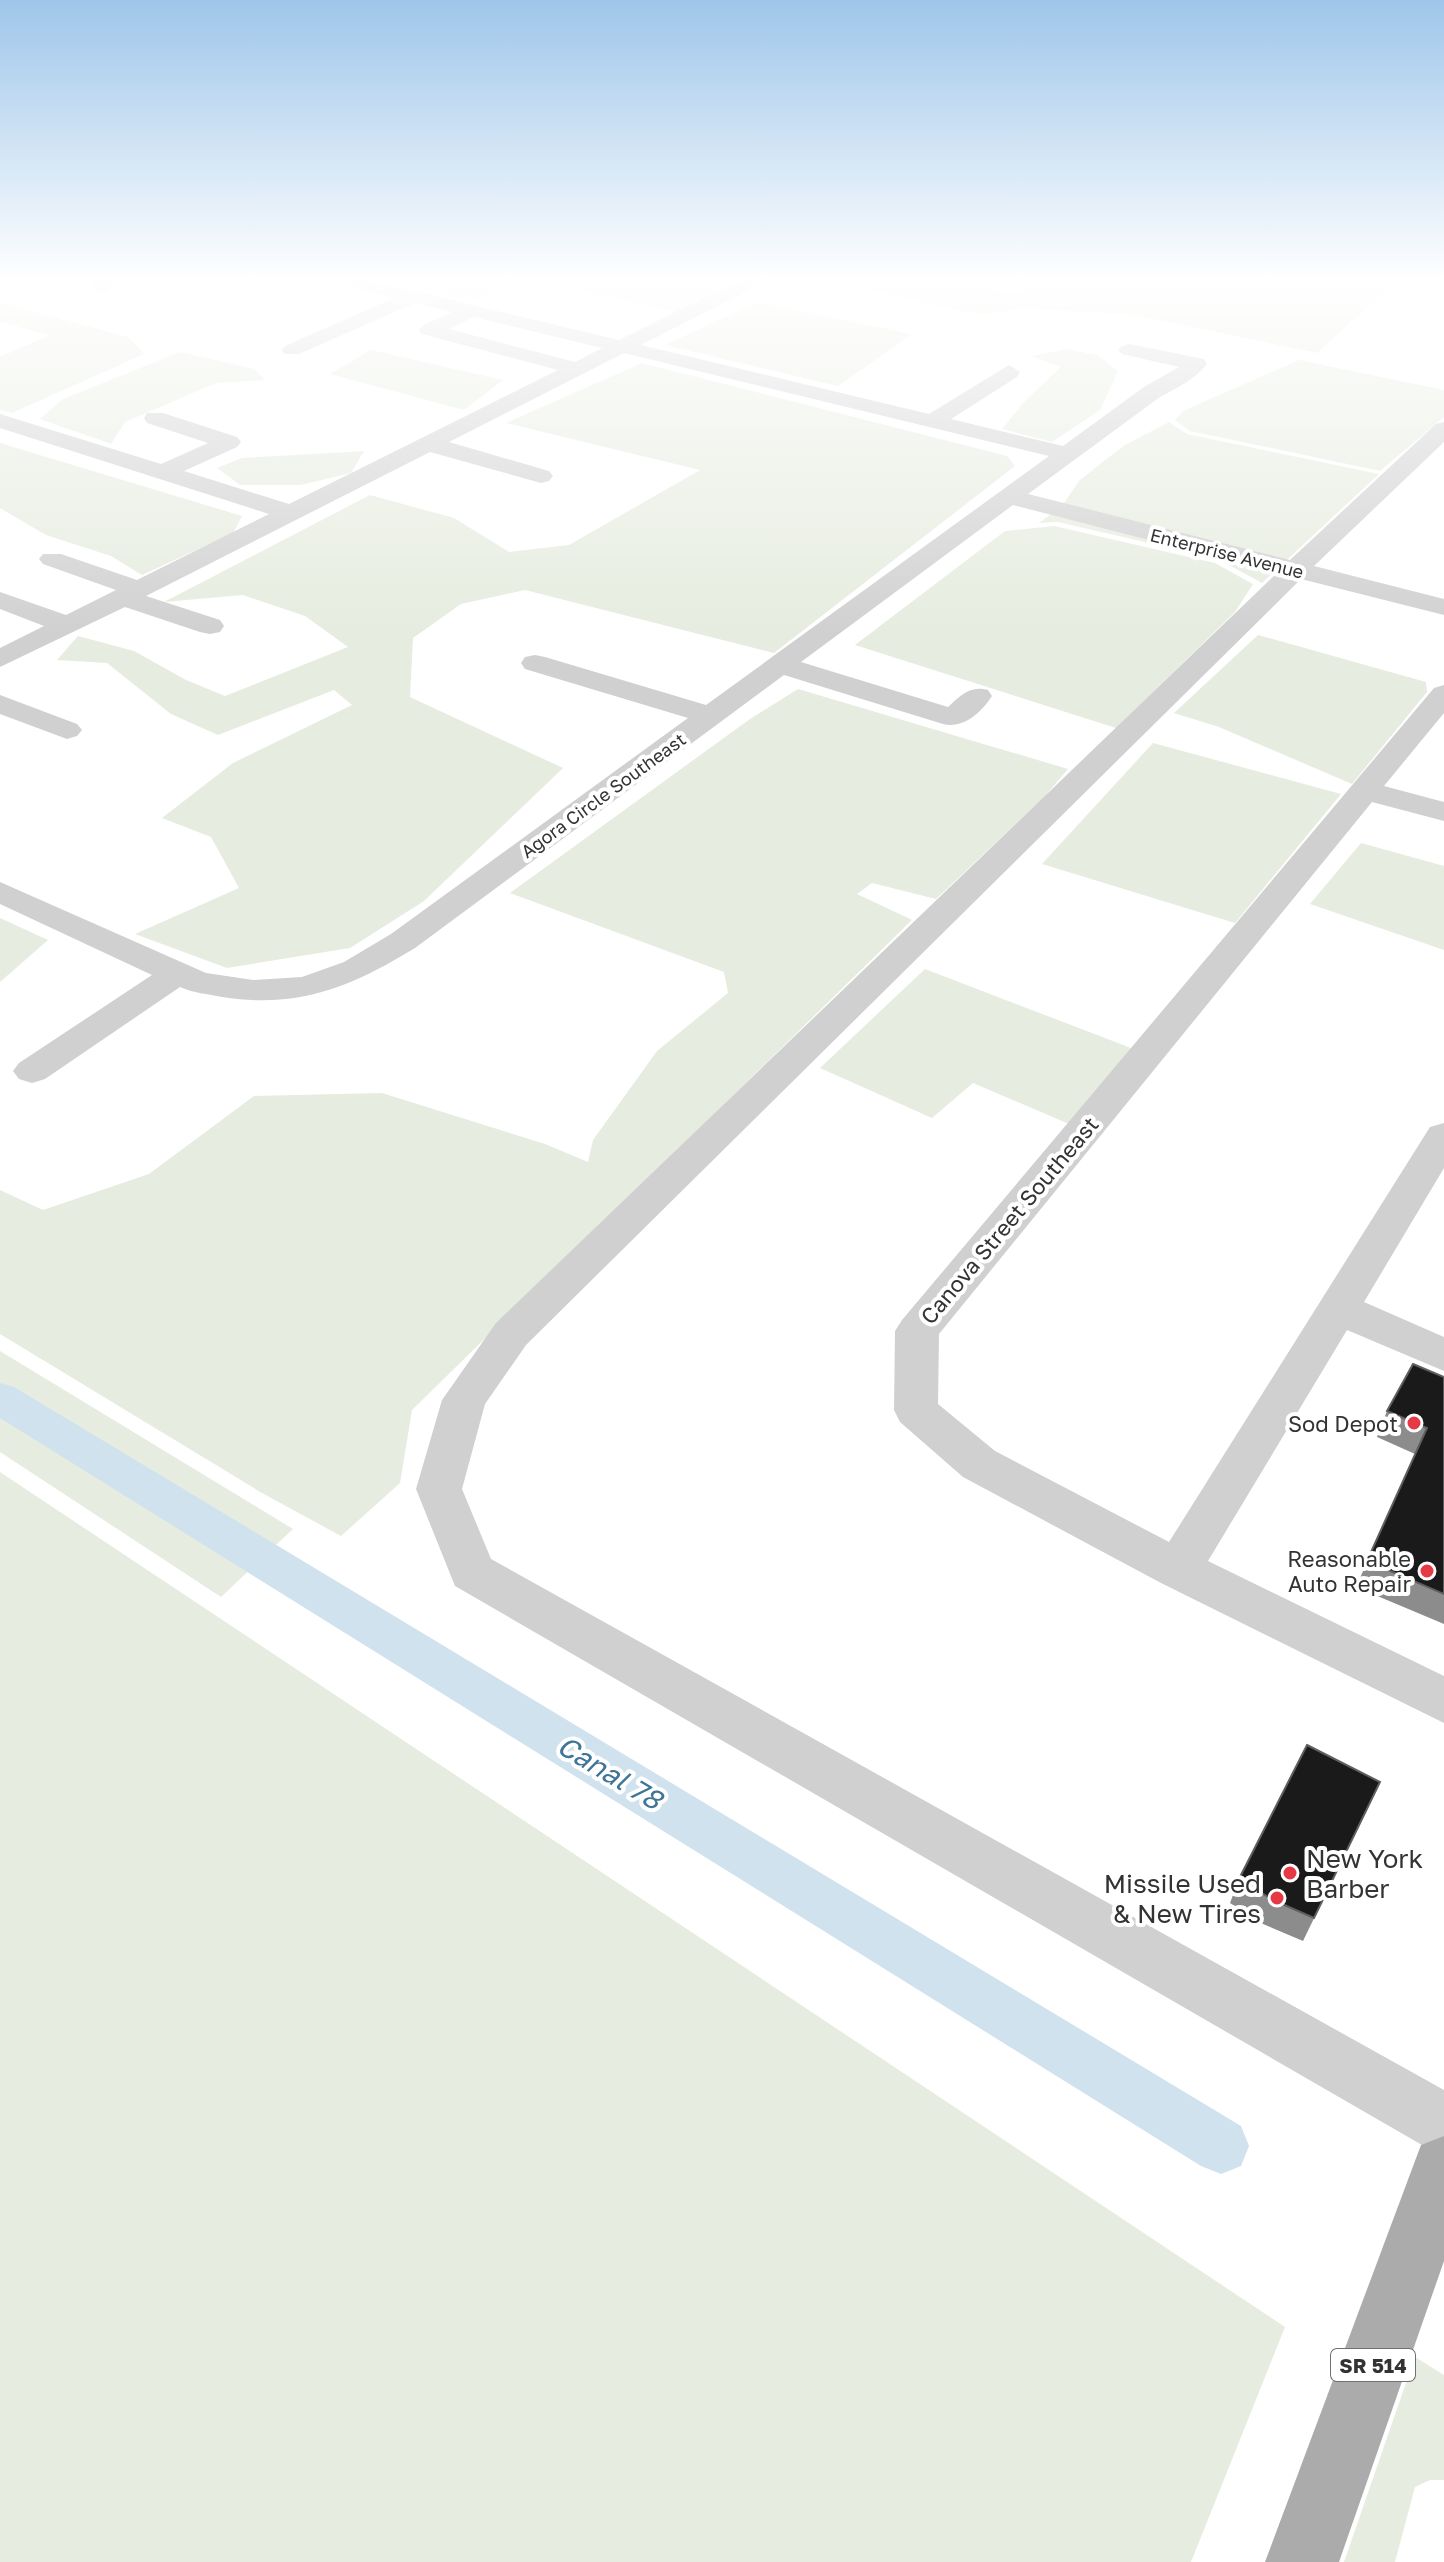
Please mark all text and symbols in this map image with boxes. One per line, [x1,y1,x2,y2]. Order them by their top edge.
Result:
street label: Enterprise Avenue [1148,523,1306,583]
street label: Agora Circle Southeast [516,728,690,862]
street label: Canova Street Southeast [914,1111,1104,1329]
place label: Sod Depot [1288,1410,1398,1437]
marker: Sod Depot [1405,1414,1423,1432]
place label: Reasonable Auto Repair [1287,1545,1411,1597]
marker: Reasonable Auto Repair [1418,1562,1436,1580]
water label: Canal 78 [552,1728,671,1817]
place label: New York Barber [1306,1843,1423,1904]
marker: New York Barber [1281,1864,1299,1882]
place label: Missile Used & New Tires [1104,1868,1261,1929]
marker: Missile Used & New Tires [1268,1889,1286,1907]
road number: SR 514 [1331,2349,1415,2381]

